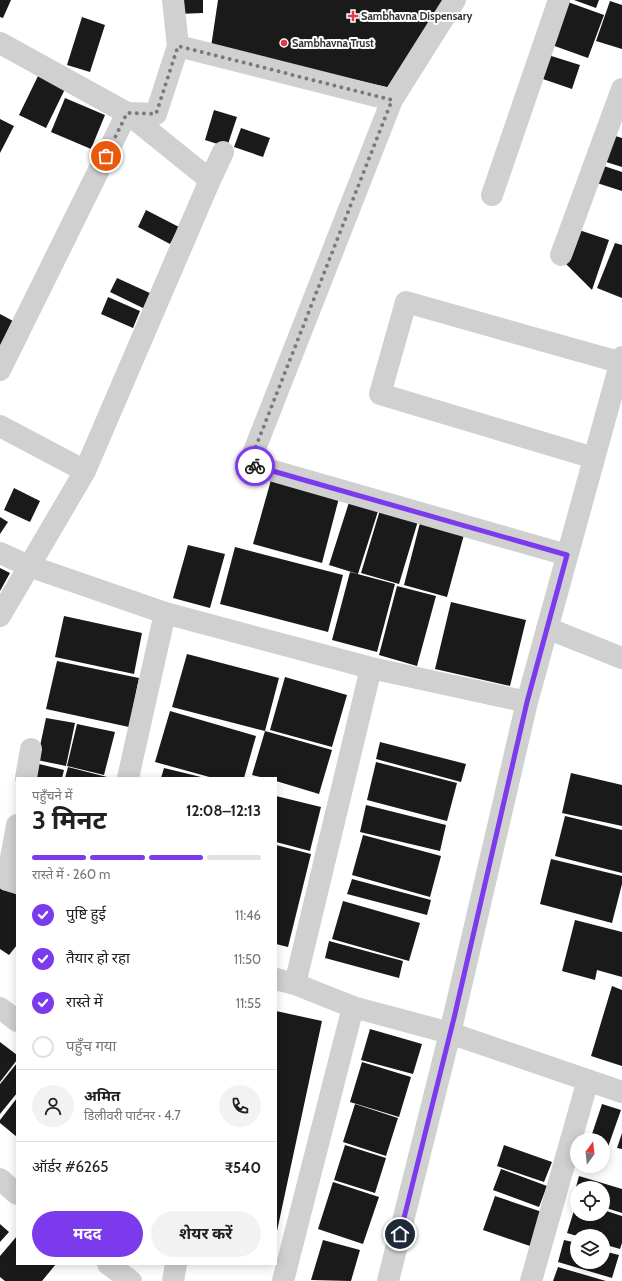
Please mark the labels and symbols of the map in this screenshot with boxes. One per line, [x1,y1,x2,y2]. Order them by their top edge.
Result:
place label: Sambhavna Dispensary [361,9,472,23]
marker: Sambhavna Dispensary [348,11,358,21]
place label: Sambhavna Trust [292,36,374,50]
marker: Sambhavna Trust [279,38,289,48]
pin [89,139,123,173]
courier [235,446,275,486]
north arrow [570,1133,610,1173]
pin [383,1217,417,1251]

